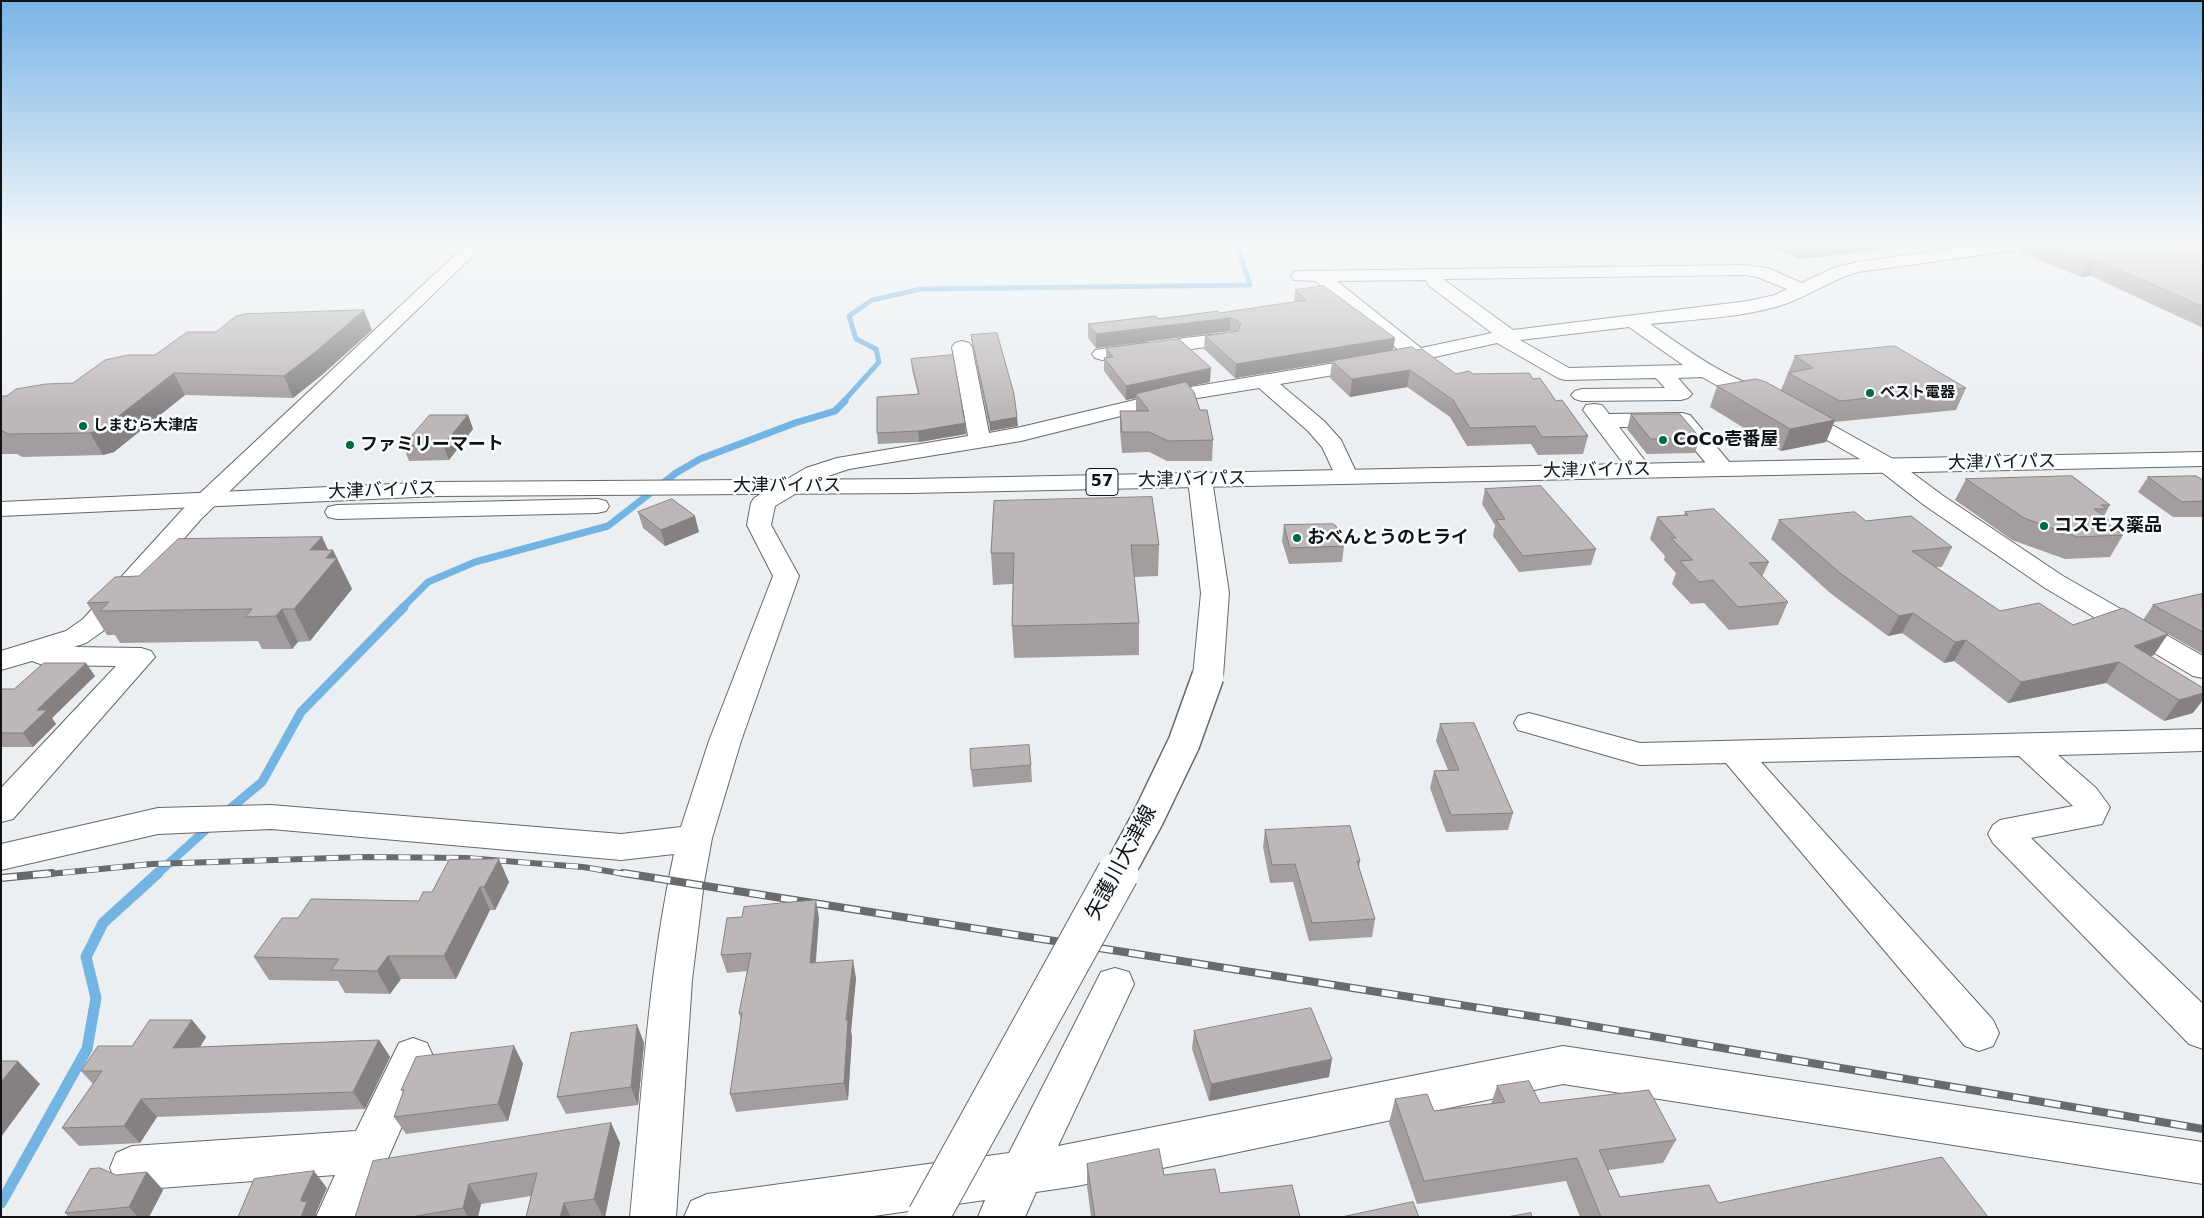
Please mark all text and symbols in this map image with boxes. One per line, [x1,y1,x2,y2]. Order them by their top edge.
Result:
place label: ベスト電器 [1880,384,1955,402]
marker: ベスト電器 [1864,387,1876,399]
place label: しまむら大津店 [93,417,198,435]
marker: しまむら大津店 [77,420,89,432]
place label: CoCo壱番屋 [1673,429,1778,451]
place label: ファミリーマート [360,434,504,456]
marker: CoCo壱番屋 [1657,434,1669,446]
marker: ファミリーマート [344,439,356,451]
street label: 大津バイパス [1948,451,2056,475]
street label: 大津バイパス [1543,459,1651,483]
road number: 57 [1086,468,1118,496]
street label: 大津バイパス [1138,468,1246,492]
street label: 大津バイパス [733,475,841,497]
street label: 大津バイパス [328,478,436,504]
place label: コスモス薬品 [2054,515,2162,537]
marker: コスモス薬品 [2038,520,2050,532]
place label: おべんとうのヒライ [1307,527,1469,549]
marker: おべんとうのヒライ [1291,532,1303,544]
street label: 矢護川大津線 [1081,801,1163,925]

